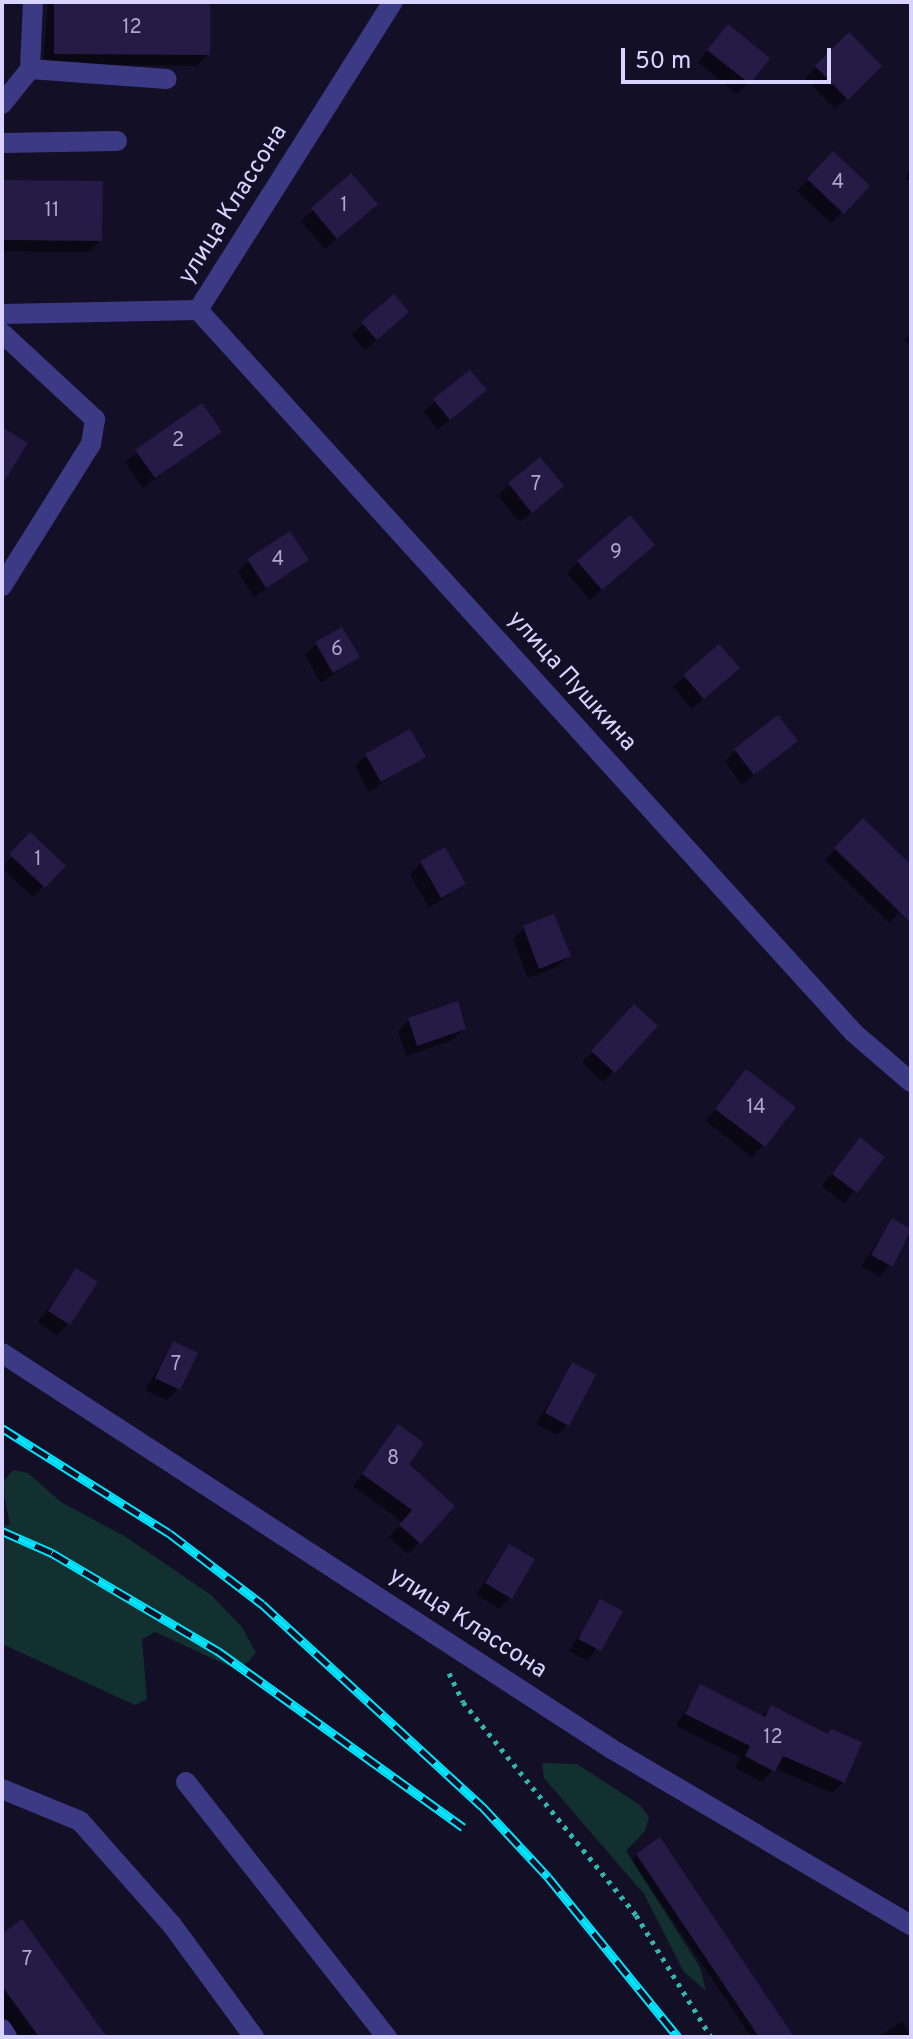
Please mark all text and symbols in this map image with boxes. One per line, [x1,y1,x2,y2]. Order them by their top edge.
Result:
house number: 12 [122,16,142,40]
scale bar [625,32,835,82]
text: 50 m [635,47,691,77]
street label: улица Классона [173,120,295,290]
house number: 4 [832,171,844,195]
house number: 1 [340,194,348,218]
house number: 11 [45,199,59,223]
house number: 2 [172,429,184,453]
house number: 7 [531,473,541,497]
house number: 9 [610,541,622,565]
house number: 4 [272,548,284,572]
street label: улица Пушкина [501,606,641,758]
house number: 6 [331,638,343,662]
house number: 1 [34,848,42,872]
house number: 14 [746,1096,766,1120]
house number: 7 [171,1353,181,1377]
house number: 8 [387,1447,399,1471]
street label: улица Классона [382,1562,552,1686]
house number: 12 [763,1726,783,1750]
house number: 7 [22,1948,32,1972]

